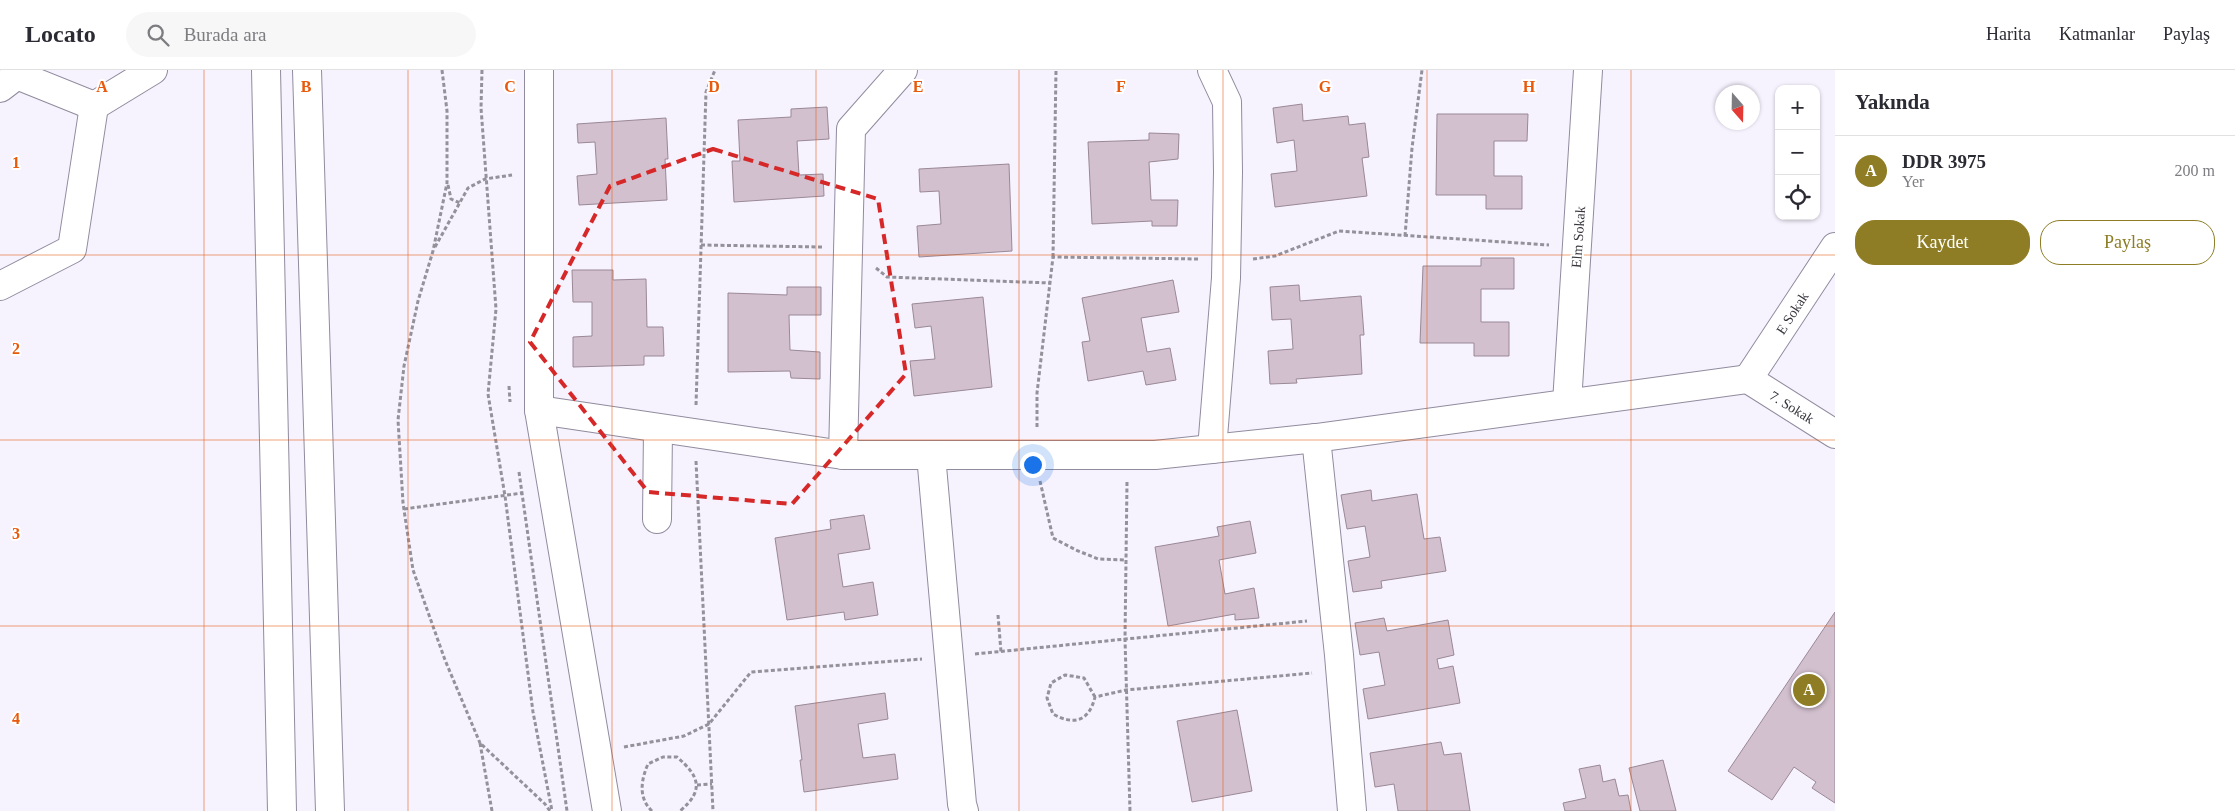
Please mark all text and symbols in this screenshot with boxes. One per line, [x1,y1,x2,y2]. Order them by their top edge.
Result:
search box [126,12,476,57]
text: Locato [25,21,96,47]
icon: search [144,21,172,49]
text: Burada ara [184,24,266,45]
text: Harita [1986,24,2031,44]
text: Katmanlar [2059,24,2135,44]
text: Paylaş [2163,24,2210,44]
text: A [96,78,108,95]
text: B [301,78,312,95]
text: C [504,78,516,95]
text: D [708,78,720,95]
text: E [913,78,923,95]
text: F [1116,78,1126,95]
text: G [1319,78,1332,95]
text: H [1523,78,1536,95]
north arrow [1715,85,1760,130]
map controls [1775,85,1820,220]
button: + [1775,85,1820,130]
text: Yakında [1855,90,1930,114]
button: − [1775,130,1820,175]
text: DDR 3975 [1902,151,1986,172]
text: 1 [12,154,20,171]
text: A [1865,162,1877,179]
text: 200 m [2175,162,2215,179]
text: Yer [1902,173,1924,190]
button: locate [1775,175,1820,220]
street label: Elm Sokak [1569,206,1588,268]
button: Kaydet [1855,220,2030,265]
button: Paylaş [2040,220,2215,265]
street label: E Sokak [1773,289,1812,337]
text: 2 [12,340,20,357]
street label: 7. Sokak [1767,388,1816,427]
your location [1020,452,1046,478]
text: 3 [12,525,20,542]
pin: A [1793,671,1825,709]
text: 4 [12,710,20,727]

